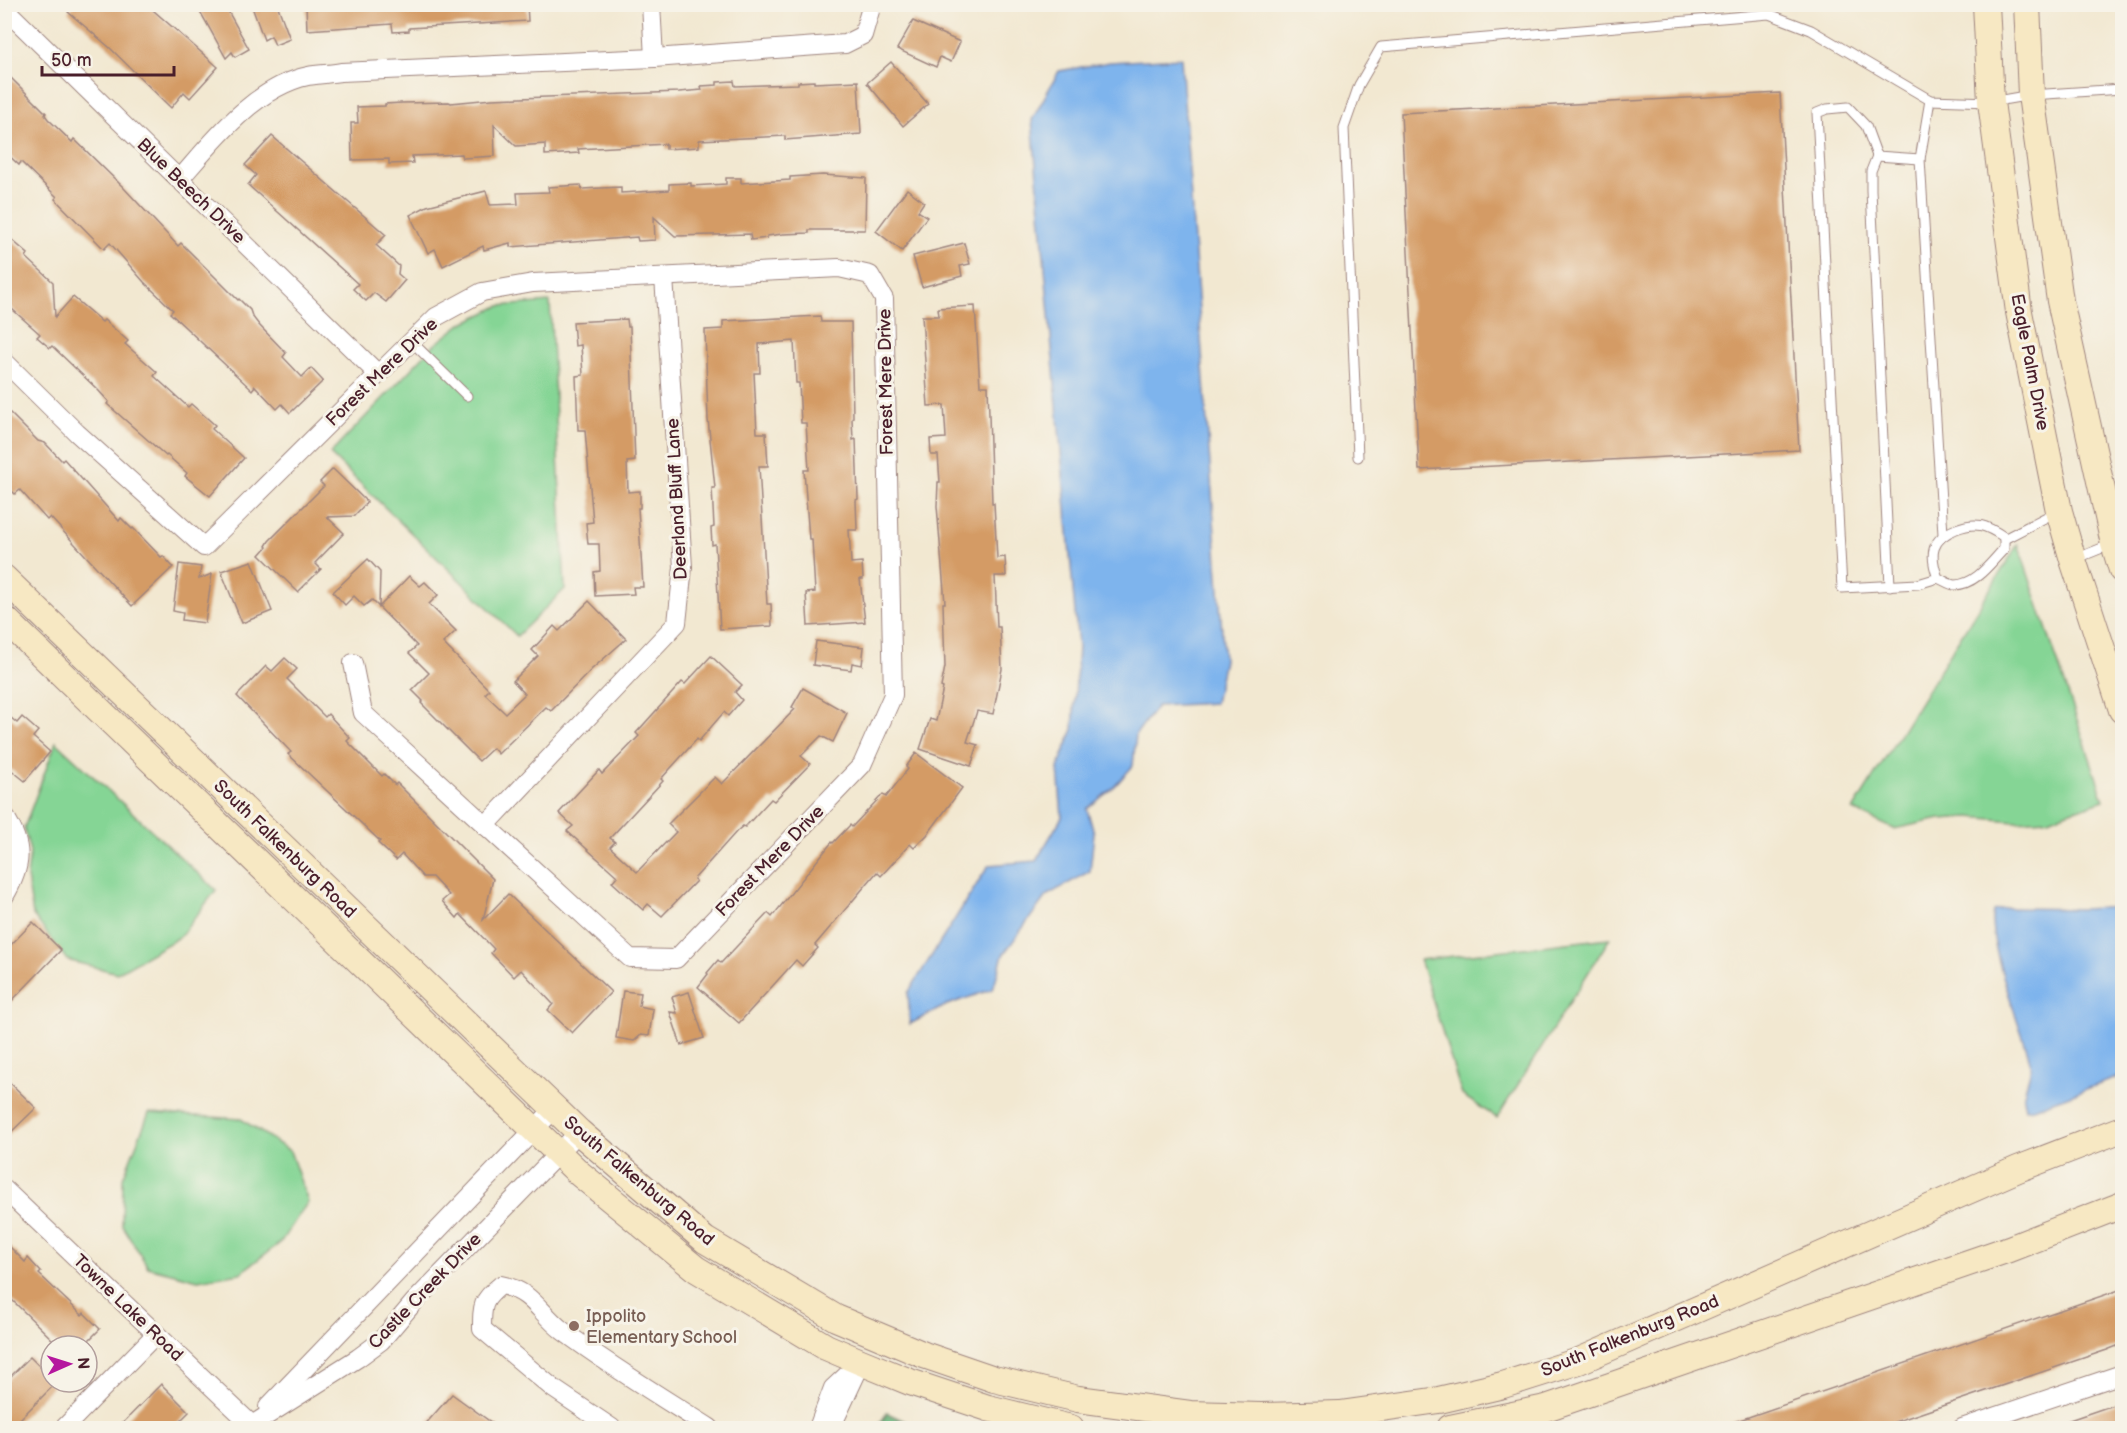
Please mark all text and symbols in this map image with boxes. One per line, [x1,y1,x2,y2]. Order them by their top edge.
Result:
scale bar [42,39,174,77]
text: 50 m [51,50,92,71]
street label: Blue Beech Drive [133,134,250,248]
street label: Eagle Palm Drive [2006,292,2054,432]
street label: Forest Mere Drive [874,308,898,456]
street label: Forest Mere Drive [322,313,442,431]
street label: Deerland Bluff Lane [662,417,692,580]
street label: South Falkenburg Road [209,775,361,923]
street label: Forest Mere Drive [711,801,829,921]
street label: South Falkenburg Road [559,1112,719,1250]
street label: Castle Creek Drive [364,1228,486,1353]
street label: Towne Lake Road [69,1250,187,1366]
street label: South Falkenburg Road [1538,1291,1722,1381]
place label: Ippolito Elementary School [586,1306,737,1348]
marker: Ippolito Elementary School [567,1319,581,1333]
north arrow [39,1334,99,1394]
text: N [73,1357,92,1370]

